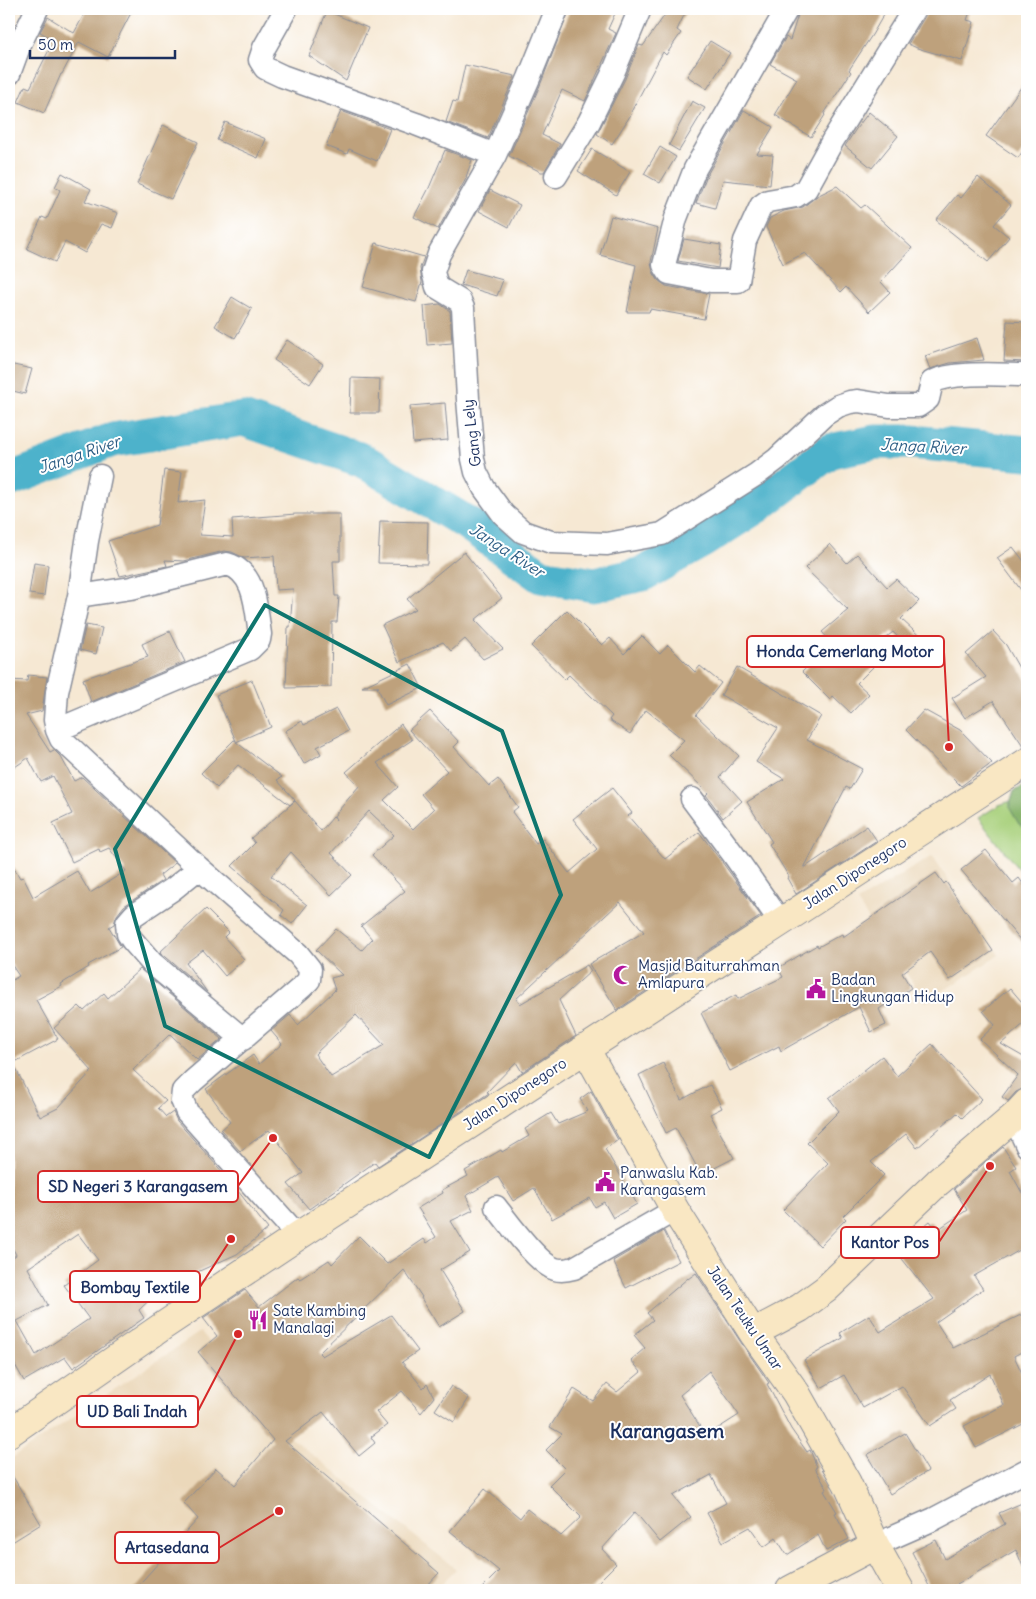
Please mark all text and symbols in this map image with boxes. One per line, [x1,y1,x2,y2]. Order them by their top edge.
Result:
scale bar [30,28,175,60]
text: 50 m [38,35,73,54]
street label: Gang Lely [458,398,485,468]
water label: Janga River [36,430,125,477]
water label: Janga River [880,434,968,458]
water label: Janga River [466,518,550,583]
callout: Honda Cemerlang Motor [747,636,944,667]
text: Honda Cemerlang Motor [756,641,934,662]
street label: Jalan Diponegoro [800,832,910,913]
place label: Masjid Baiturrahman Amlapura [638,956,780,992]
mosque icon: Masjid Baiturrahman Amlapura [612,964,634,986]
place label: Badan Lingkungan Hidup [831,970,954,1006]
public building icon: Badan Lingkungan Hidup [805,978,827,1000]
street label: Jalan Diponegoro [460,1053,570,1134]
place label: Panwaslu Kab. Karangasem [620,1163,718,1199]
callout: SD Negeri 3 Karangasem [38,1171,238,1202]
public building icon: Panwaslu Kab. Karangasem [594,1171,616,1193]
text: SD Negeri 3 Karangasem [48,1176,228,1197]
callout: Kantor Pos [841,1227,939,1258]
text: Kantor Pos [851,1232,929,1252]
street label: Jalan Teuku Umar [703,1262,787,1374]
callout: Bombay Textile [70,1271,200,1302]
text: Bombay Textile [80,1277,190,1298]
place label: Sate Kambing Manalagi [273,1301,366,1337]
restaurant icon: Sate Kambing Manalagi [247,1309,269,1331]
callout: UD Bali Indah [77,1396,198,1427]
text: UD Bali Indah [87,1401,187,1421]
district label: Karangasem [610,1418,725,1443]
callout: Artasedana [115,1532,219,1563]
text: Artasedana [125,1537,209,1557]

